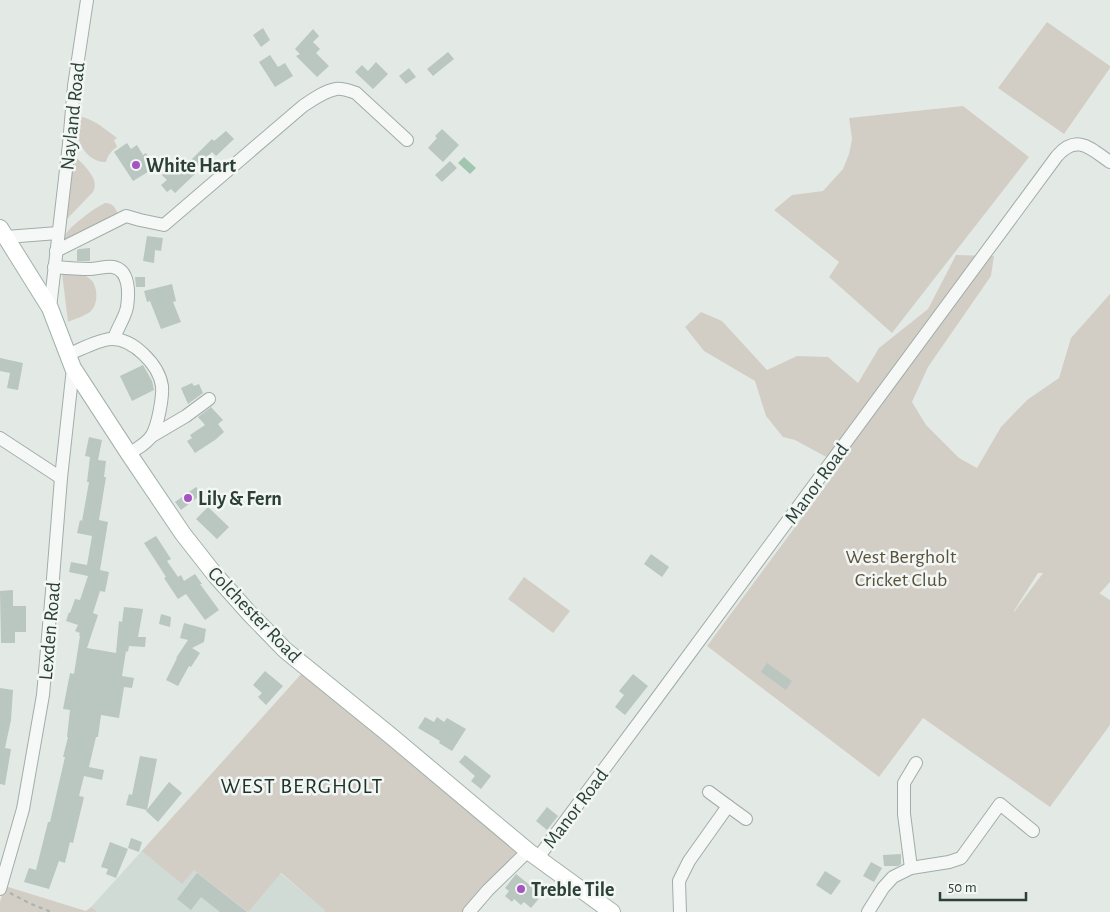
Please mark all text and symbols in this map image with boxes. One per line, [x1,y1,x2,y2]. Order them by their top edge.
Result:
street label: Nayland Road [57,61,89,171]
place label: White Hart [146,156,236,176]
marker: White Hart [130,159,142,171]
street label: Manor Road [781,440,853,528]
place label: Lily & Fern [198,489,282,509]
marker: Lily & Fern [182,492,194,504]
park label: West Bergholt Cricket Club [846,547,957,590]
street label: Colchester Road [204,563,305,666]
street label: Lexden Road [36,581,64,681]
street label: Manor Road [539,765,612,852]
district label: WEST BERGHOLT [221,775,383,797]
scale bar [940,870,1026,902]
place label: Treble Tile [531,880,614,900]
text: 50 m [948,880,977,895]
marker: Treble Tile [515,883,527,895]

